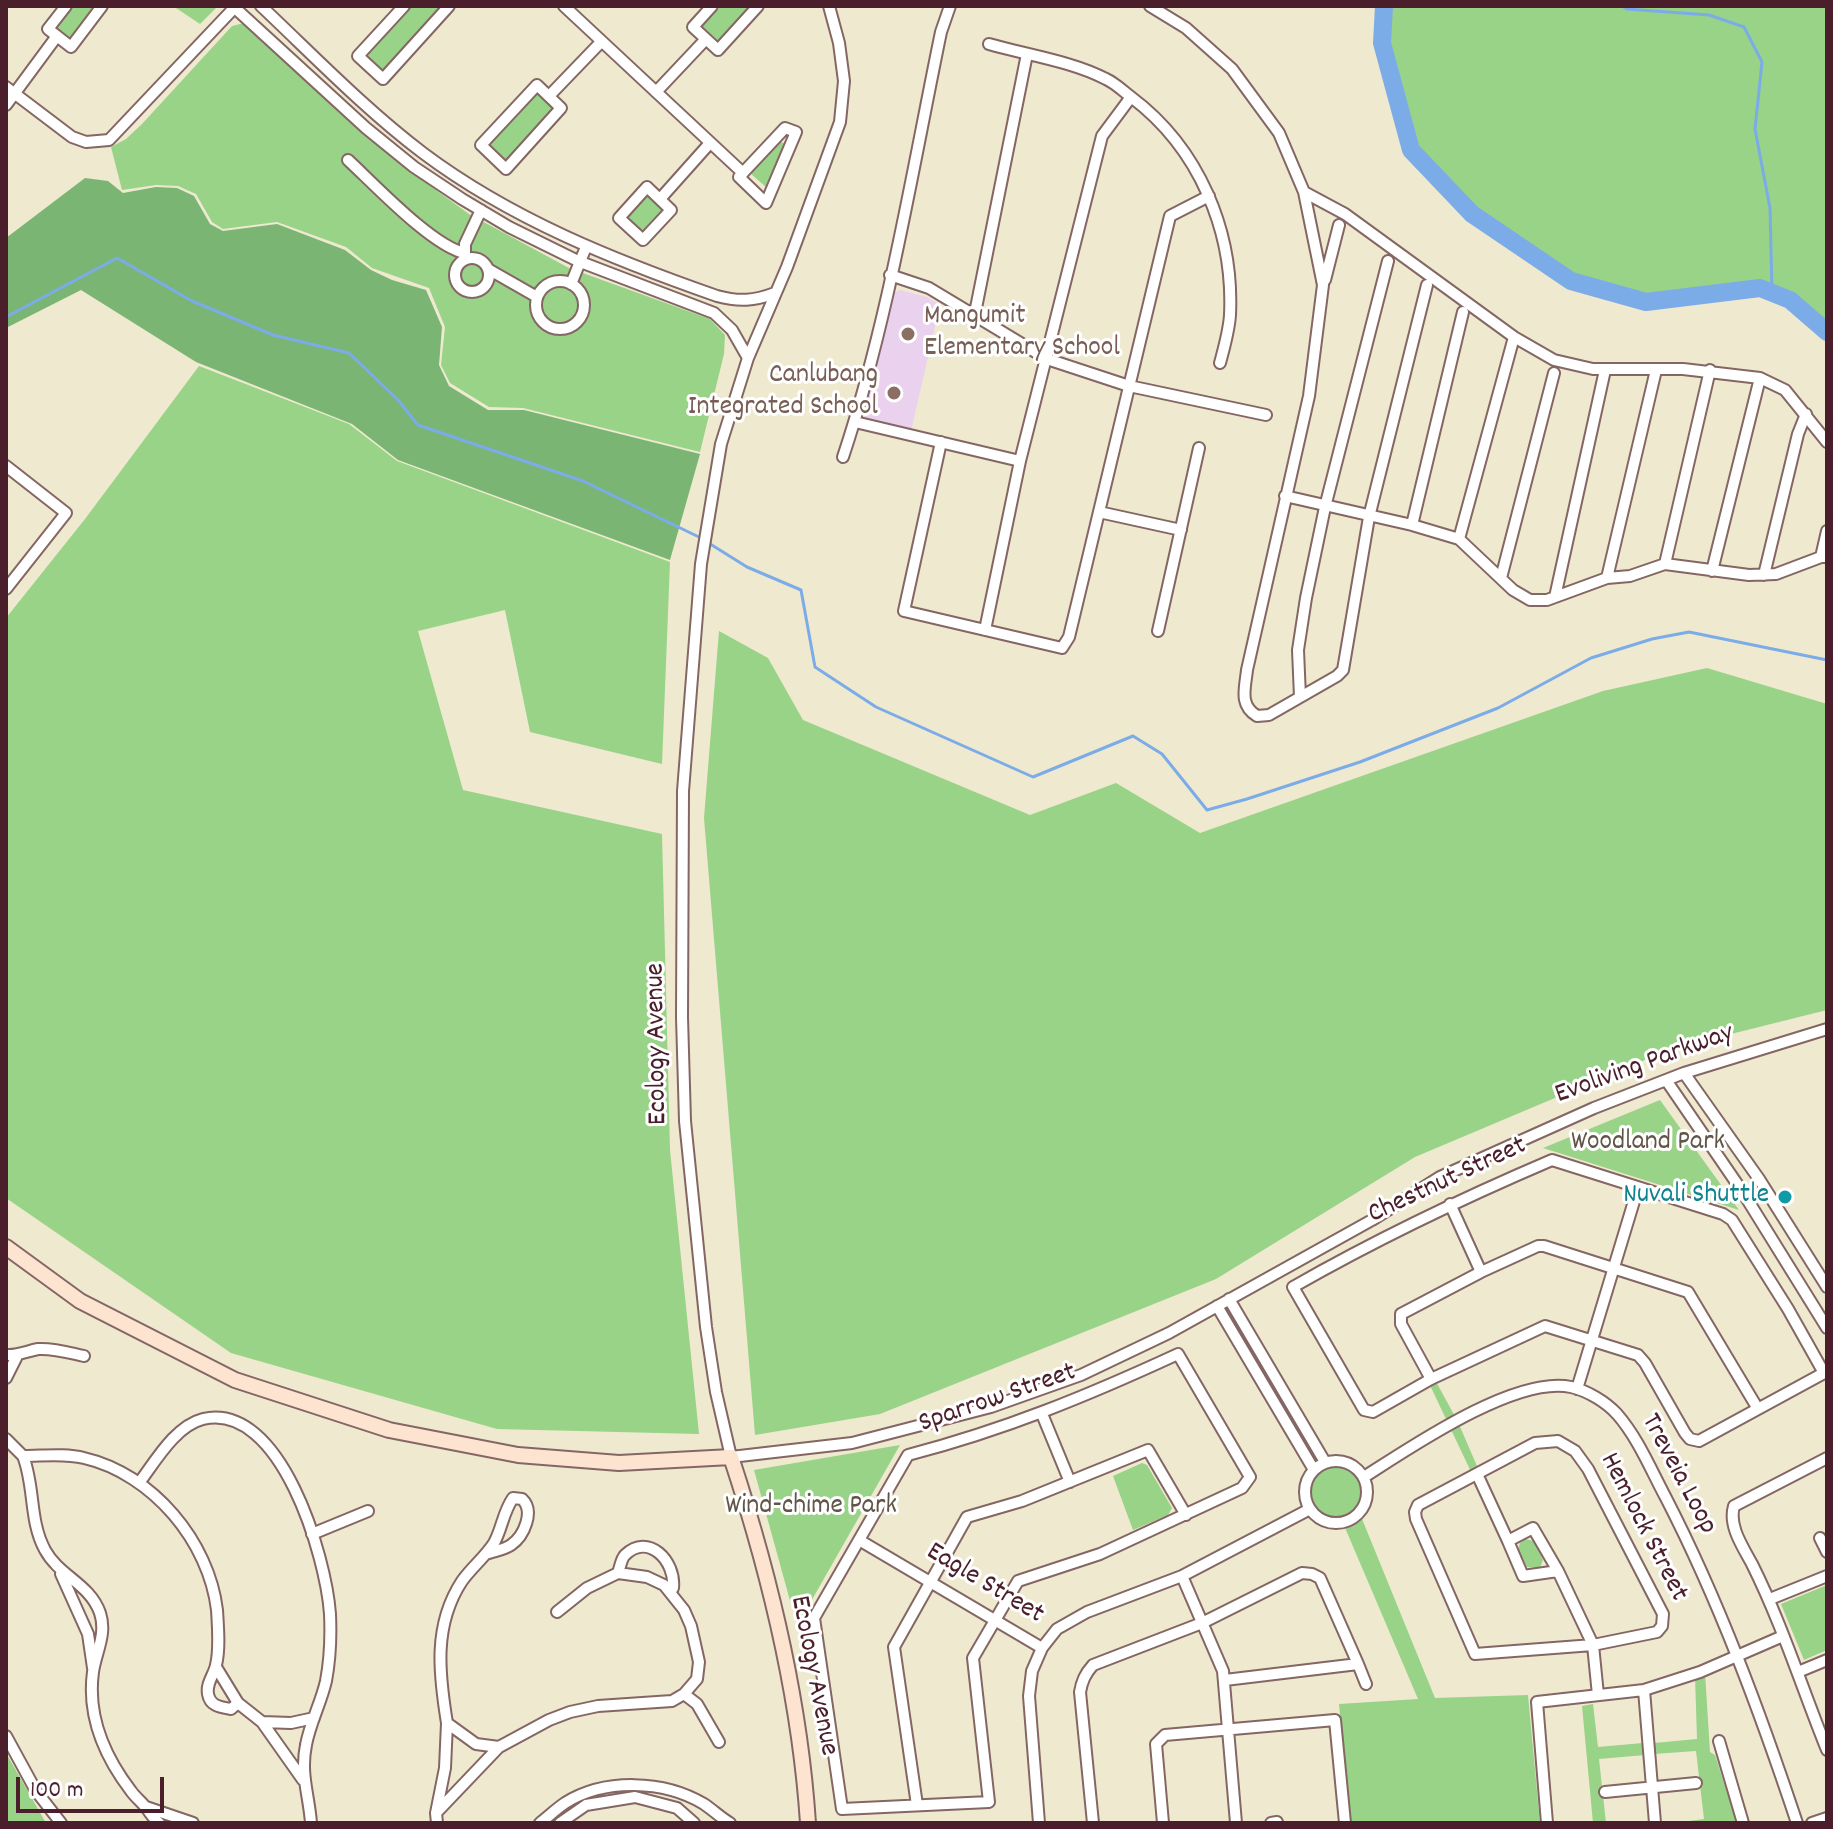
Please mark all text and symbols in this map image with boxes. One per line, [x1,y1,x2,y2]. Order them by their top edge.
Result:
place label: Mangumit Elementary School [924,301,1120,367]
marker: Mangumit Elementary School [899,325,917,343]
place label: Canlubang Integrated School [688,360,878,426]
marker: Canlubang Integrated School [885,384,903,402]
street label: Ecology Avenue [641,963,677,1125]
street label: Evoliving Parkway [1551,1018,1739,1114]
park label: Woodland Park [1571,1127,1725,1161]
street label: Chestnut Street [1363,1131,1533,1233]
place label: Nuvali Shuttle [1623,1180,1769,1214]
marker: Nuvali Shuttle [1776,1188,1794,1206]
street label: Sparrow Street [915,1357,1081,1443]
street label: Treveia Loop [1631,1409,1723,1541]
street label: Hemlock Street [1590,1448,1694,1608]
park label: Wind-chime Park [725,1491,897,1525]
street label: Eagle Street [919,1537,1049,1633]
street label: Ecology Avenue [780,1593,844,1759]
scale bar [20,1761,168,1811]
text: 100 m [30,1774,83,1808]

